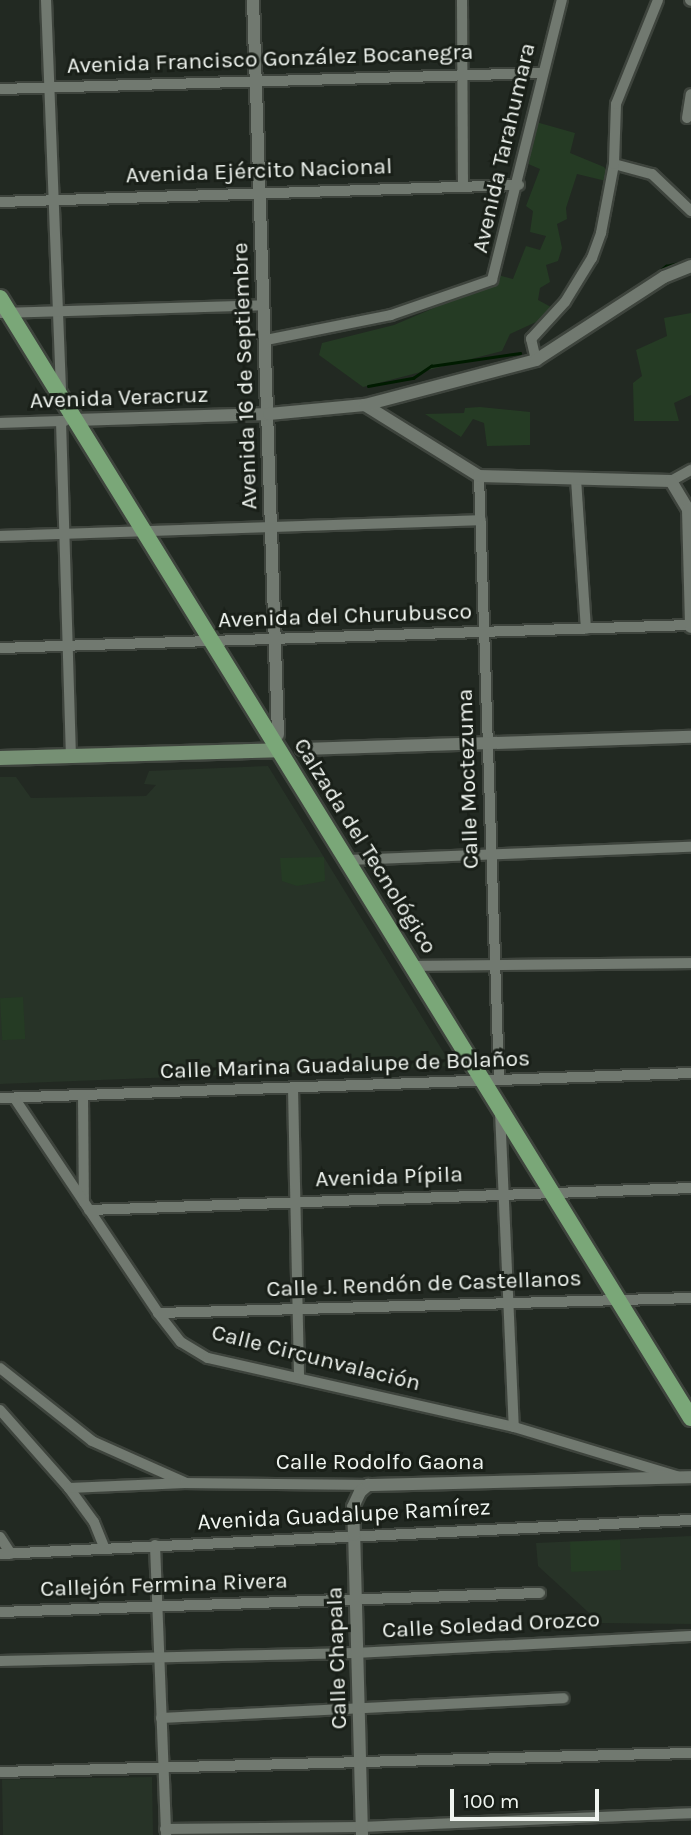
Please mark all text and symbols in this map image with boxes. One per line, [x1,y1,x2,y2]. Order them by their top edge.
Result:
street label: Avenida Francisco González Bocanegra [66,38,474,80]
street label: Avenida Tarahumara [466,40,542,256]
street label: Avenida Ejército Nacional [125,153,393,189]
street label: Avenida 16 de Septiembre [227,242,263,510]
street label: Avenida Veracruz [29,381,209,415]
street label: Avenida del Churubusco [218,598,472,634]
street label: Calle Moctezuma [451,688,485,870]
street label: Calzada del Tecnológico [287,733,443,959]
street label: Calle Marina Guadalupe de Bolaños [159,1045,531,1085]
street label: Avenida Pípila [315,1161,463,1193]
street label: Calle J. Rendón de Castellanos [266,1265,582,1303]
street label: Calle Circunvalación [209,1319,423,1397]
street label: Calle Rodolfo Gaona [276,1448,484,1476]
street label: Avenida Guadalupe Ramírez [197,1494,491,1536]
street label: Callejón Fermina Rivera [40,1567,288,1603]
street label: Calle Chapala [321,1586,353,1730]
street label: Calle Soledad Orozco [381,1606,601,1644]
scale bar [453,1776,602,1820]
text: 100 m [463,1789,520,1813]

